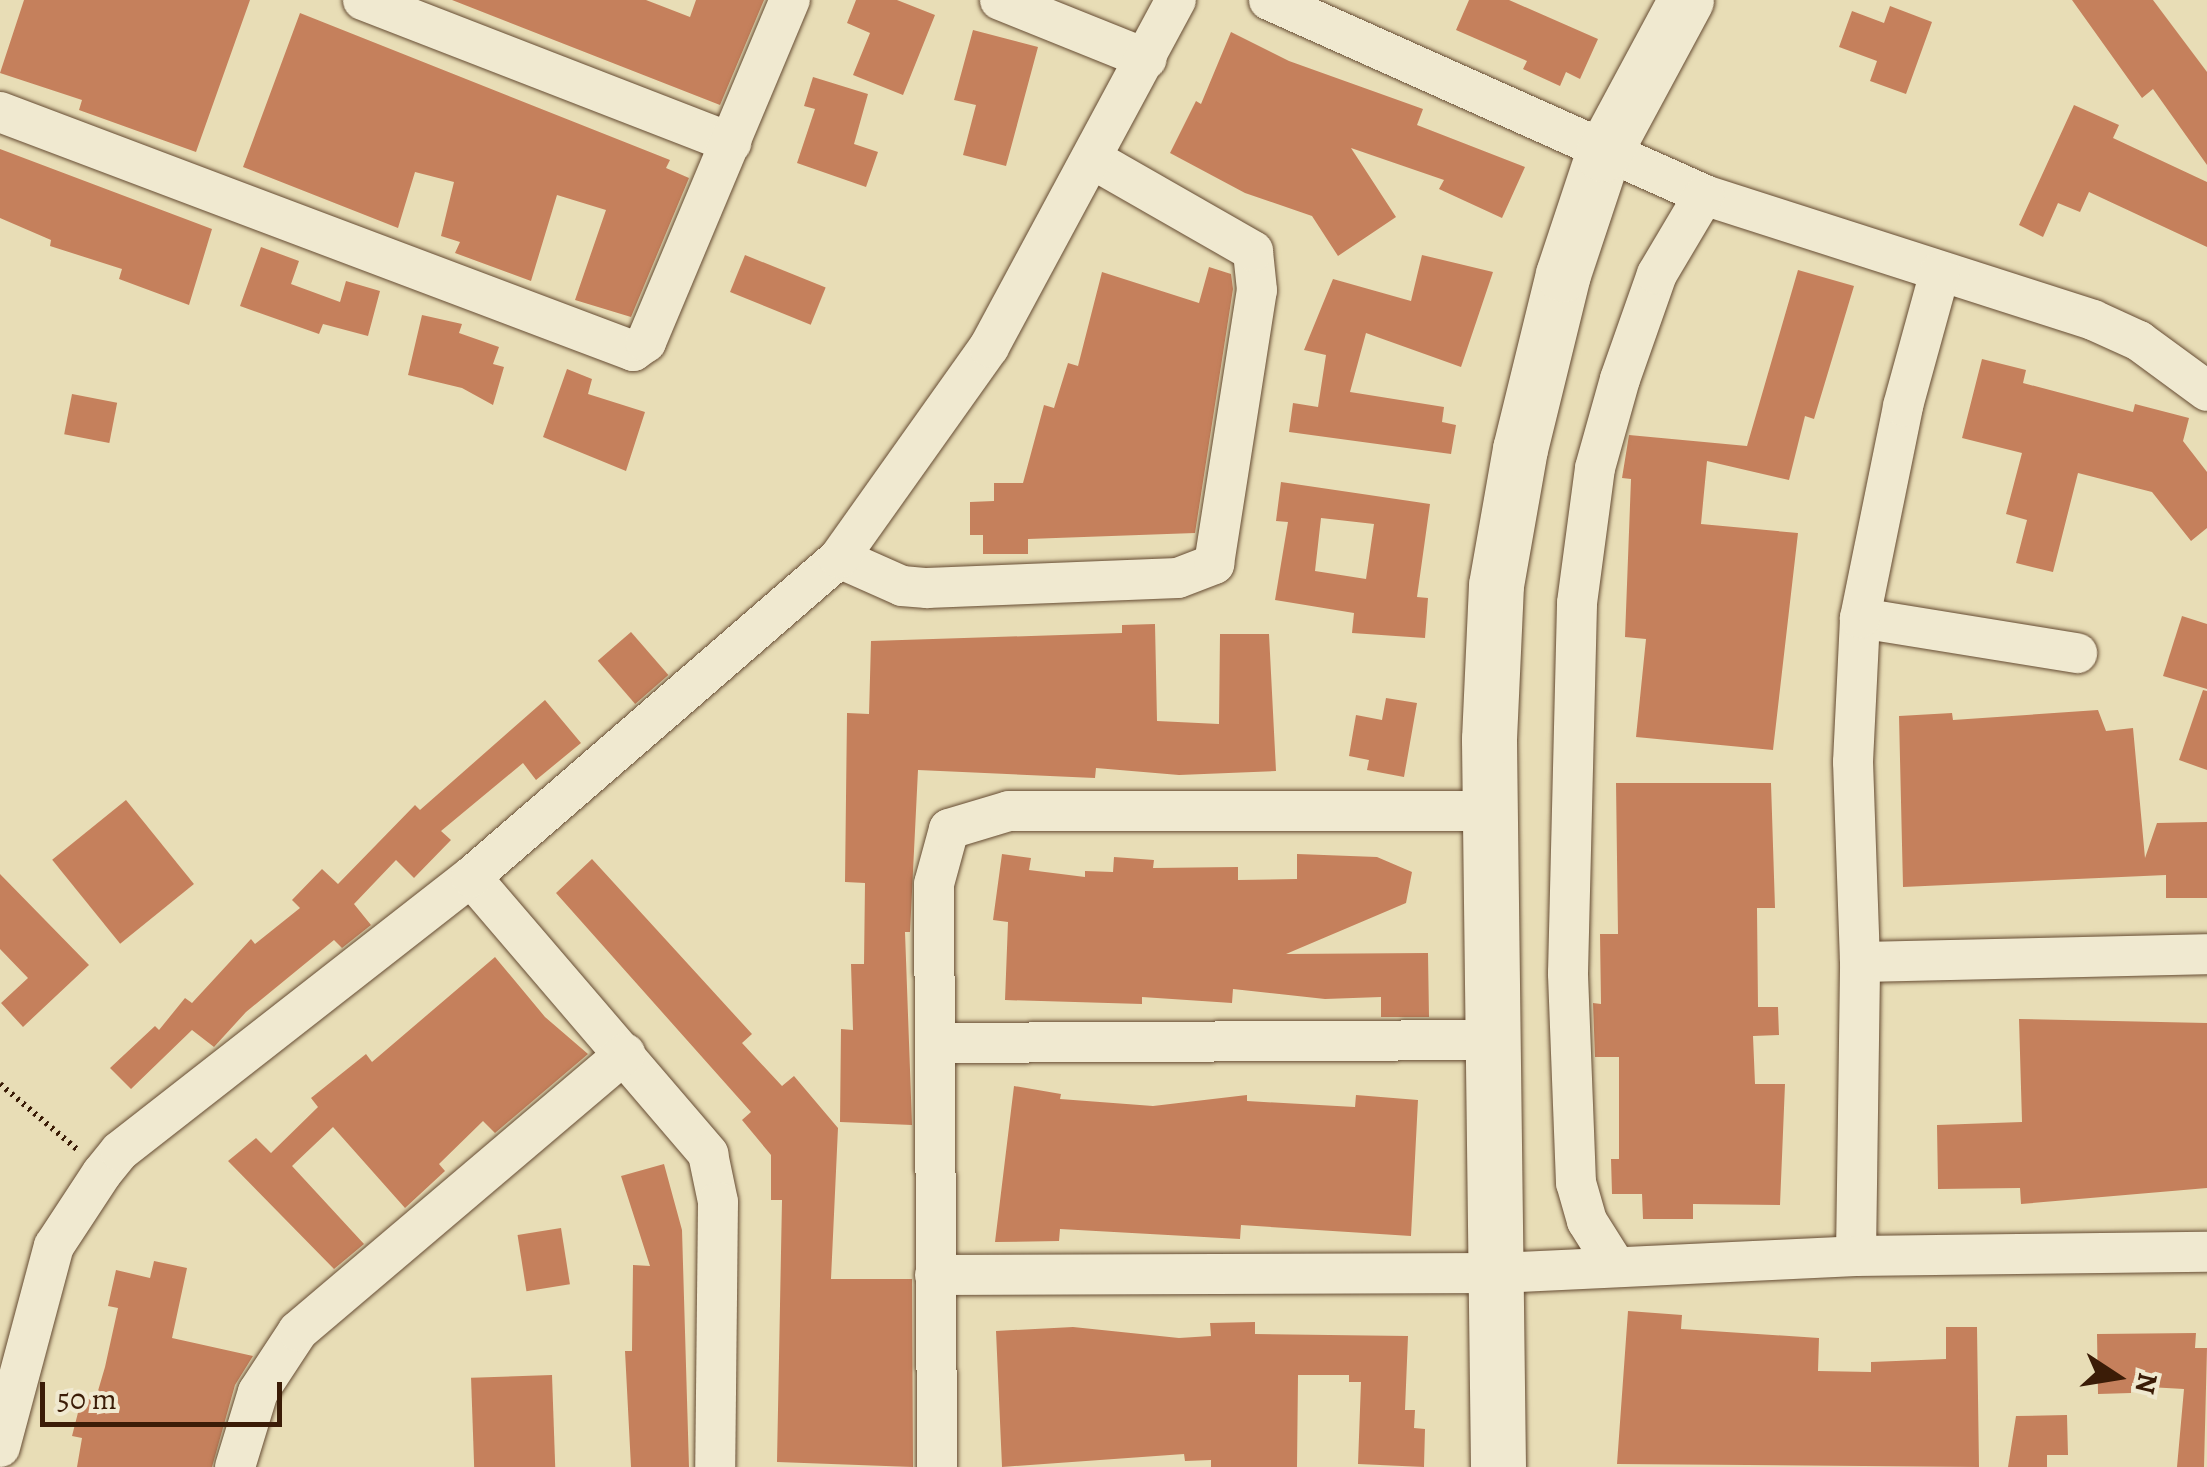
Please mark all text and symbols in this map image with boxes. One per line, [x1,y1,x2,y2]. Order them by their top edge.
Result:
north arrow [2067,1327,2167,1427]
scale bar [45,1362,288,1424]
text: N [2126,1369,2167,1397]
text: 50 m [57,1379,117,1419]

